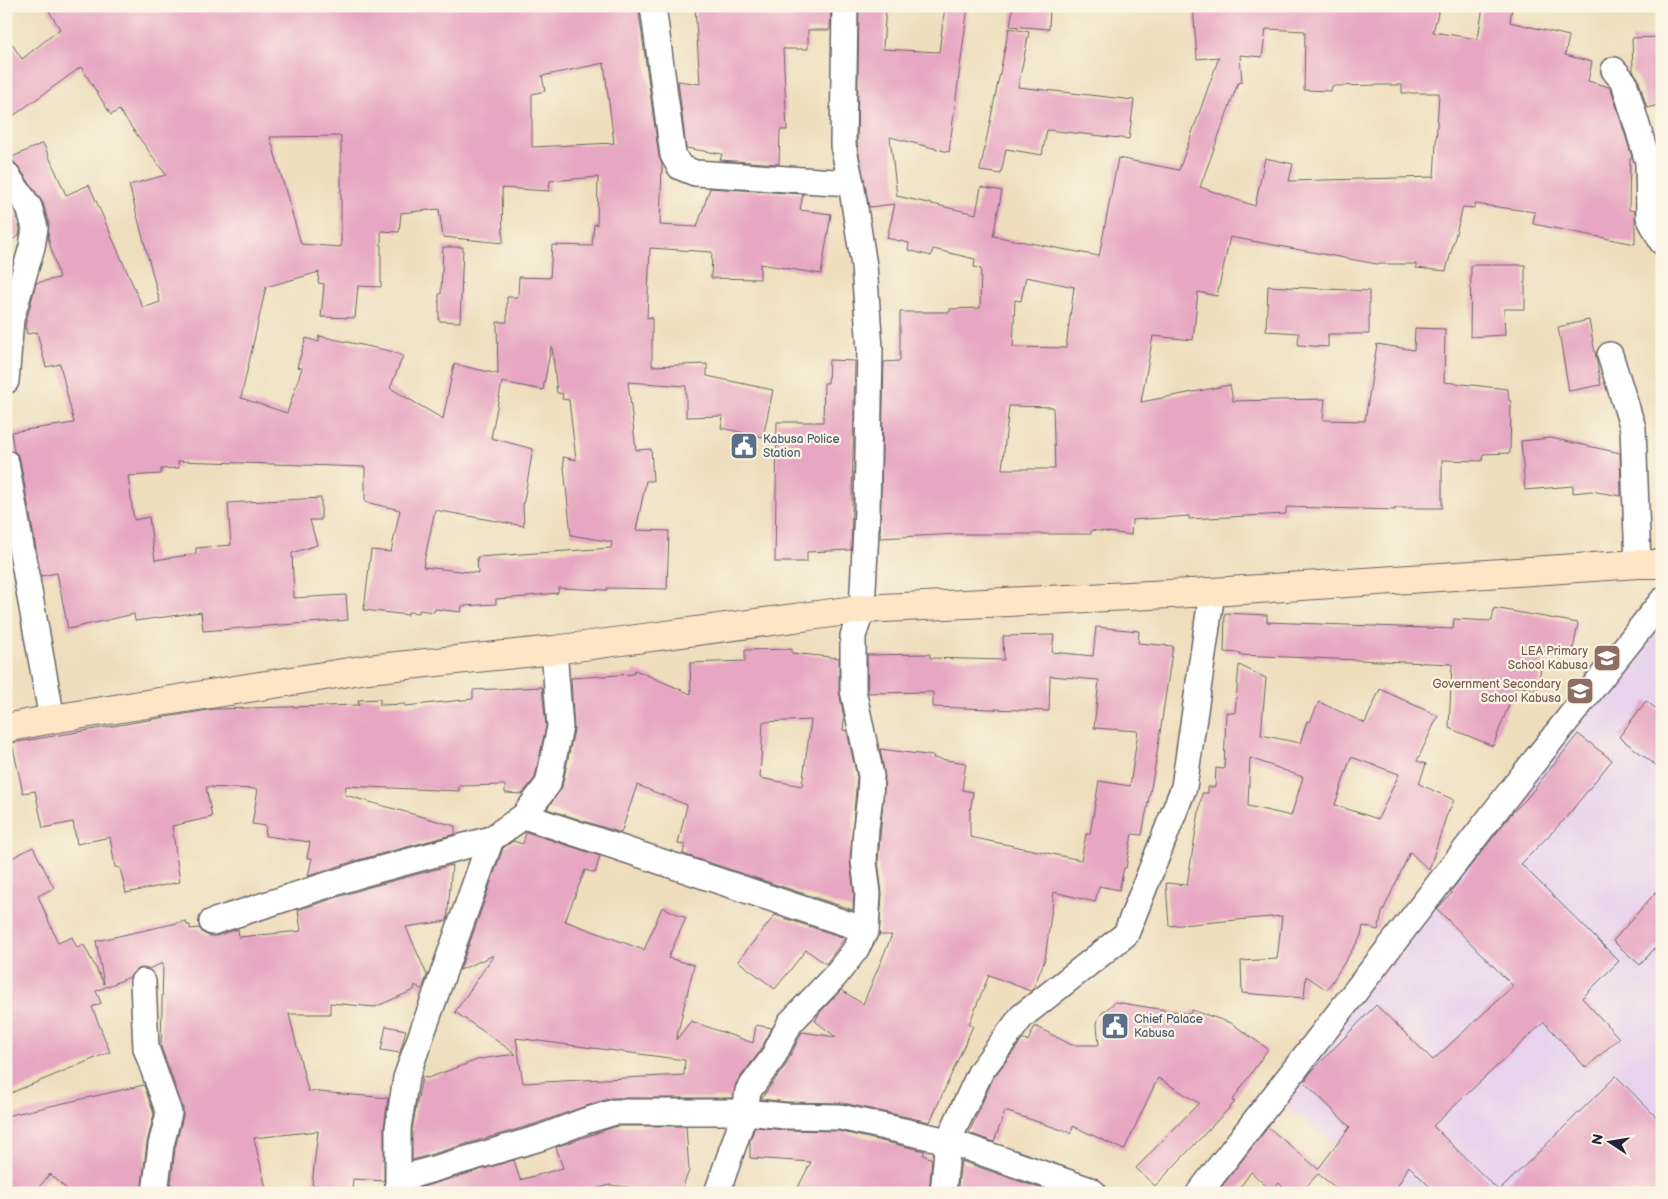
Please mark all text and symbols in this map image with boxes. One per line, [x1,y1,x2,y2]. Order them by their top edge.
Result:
public building icon: Kabusa Police Station [729,431,759,461]
place label: Kabusa Police Station [763,432,840,461]
school or university icon: LEA Primary School Kabusa [1592,643,1622,673]
place label: LEA Primary School Kabusa [1508,644,1589,673]
school or university icon: Government Secondary School Kabusa [1565,676,1595,706]
place label: Government Secondary School Kabusa [1433,677,1562,706]
public building icon: Chief Palace Kabusa [1100,1011,1130,1041]
place label: Chief Palace Kabusa [1134,1012,1203,1041]
north arrow [1586,1116,1636,1166]
text: N [1588,1132,1607,1146]

